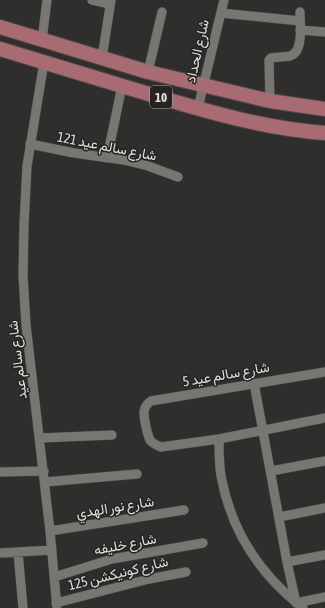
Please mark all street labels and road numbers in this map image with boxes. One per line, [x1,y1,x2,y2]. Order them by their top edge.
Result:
street label: شارع الحداد [182,18,215,85]
road number: 10 [150,86,172,108]
street label: شارع سالم عيد 121 [55,129,158,166]
street label: شارع سالم عيد [4,319,33,400]
street label: شارع سالم عيد 5 [181,358,271,392]
street label: شارع نور الهدي [75,493,156,525]
street label: شارع خليفه [92,530,158,561]
street label: شارع كونيكشن 125 [66,553,170,596]

